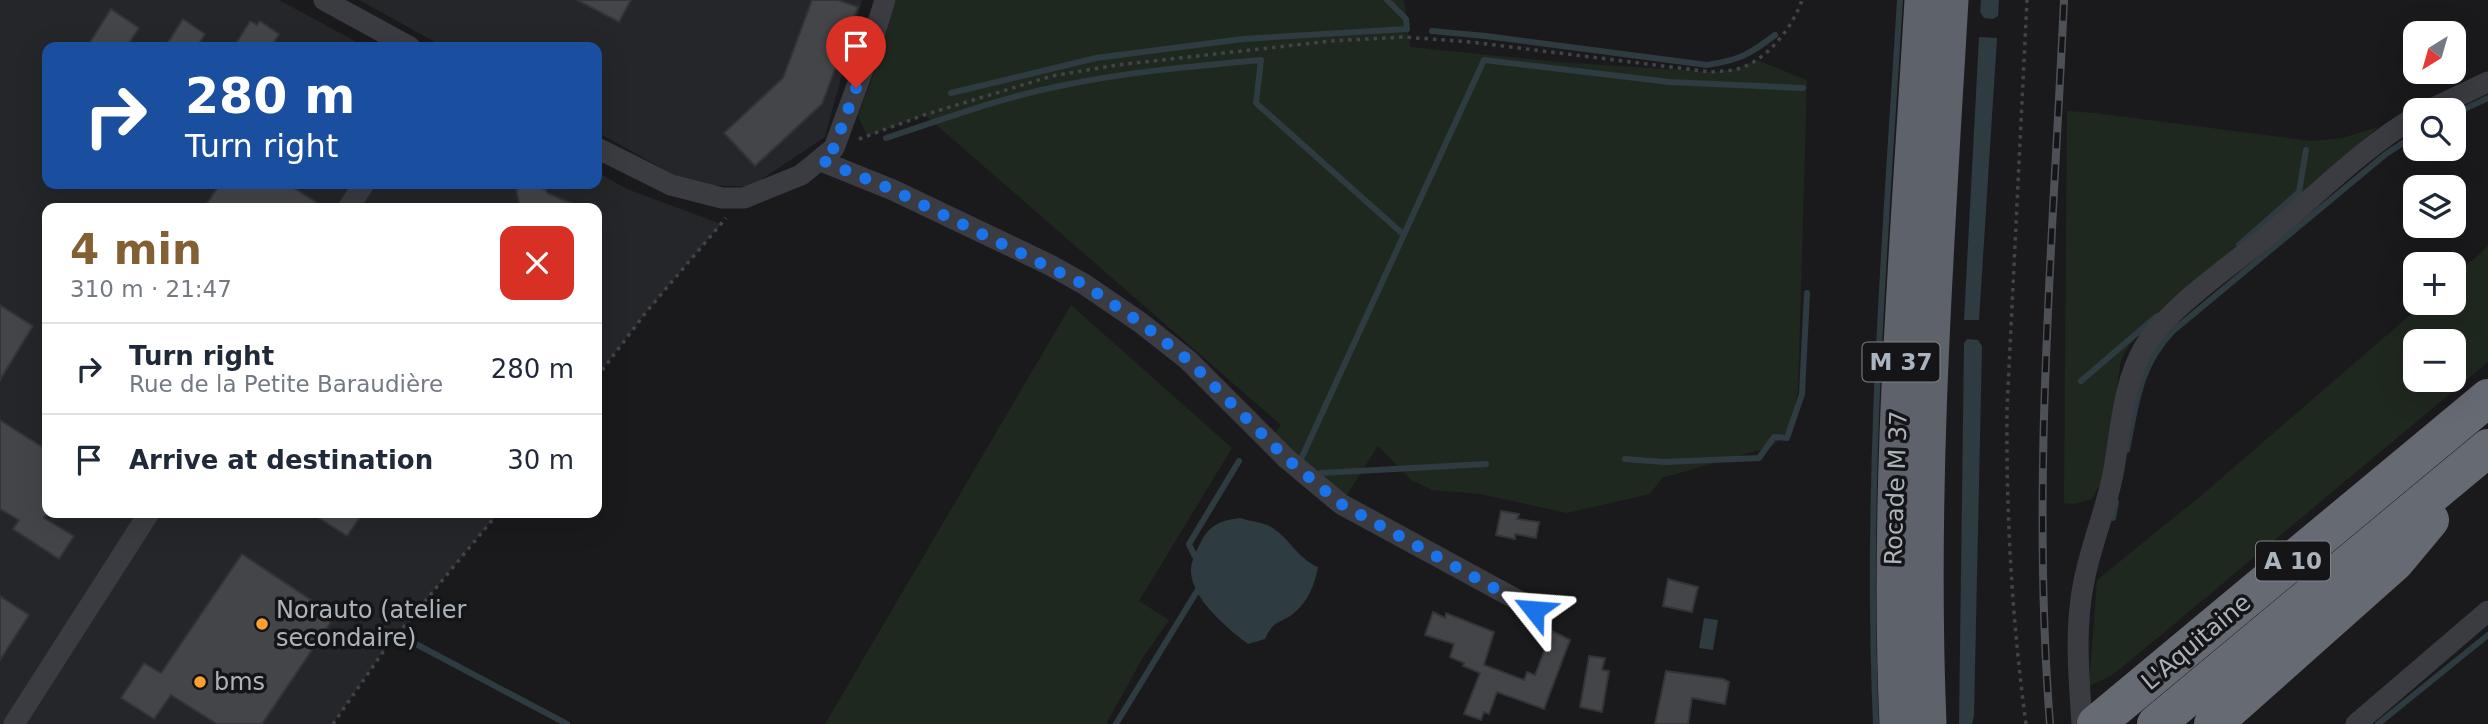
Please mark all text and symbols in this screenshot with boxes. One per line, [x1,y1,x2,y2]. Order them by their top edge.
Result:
pin [826,16,886,88]
north arrow [2403,21,2466,84]
map controls [2403,21,2466,392]
icon: arrive [837,27,875,65]
text: 280 m [185,68,355,125]
icon: right [70,70,161,161]
button: search [2403,98,2466,161]
text: Turn right [185,127,338,165]
button: layers [2403,175,2466,238]
text: 4 min [70,225,202,274]
button: close [500,226,574,300]
button: + [2403,252,2466,315]
text: 310 m · 21:47 [70,276,232,302]
button: − [2403,329,2466,392]
text: Turn right [129,341,274,371]
road number: M 37 [1862,342,1940,382]
icon: right [70,350,108,388]
text: 280 m [491,354,574,384]
text: Rue de la Petite Baraudière [129,371,443,397]
street label: Rocade M 37 [1879,410,1913,566]
icon: arrive [70,441,108,479]
text: Arrive at destination [129,445,433,475]
text: 30 m [507,445,574,475]
road number: A 10 [2256,541,2330,580]
position arrow [1497,573,1571,647]
street label: L'Aquitaine [2136,588,2256,696]
place label: Norauto (atelier secondaire) [276,596,466,652]
marker: Norauto (atelier secondaire) [254,616,270,632]
place label: bms [214,668,265,696]
marker: bms [192,674,208,690]

